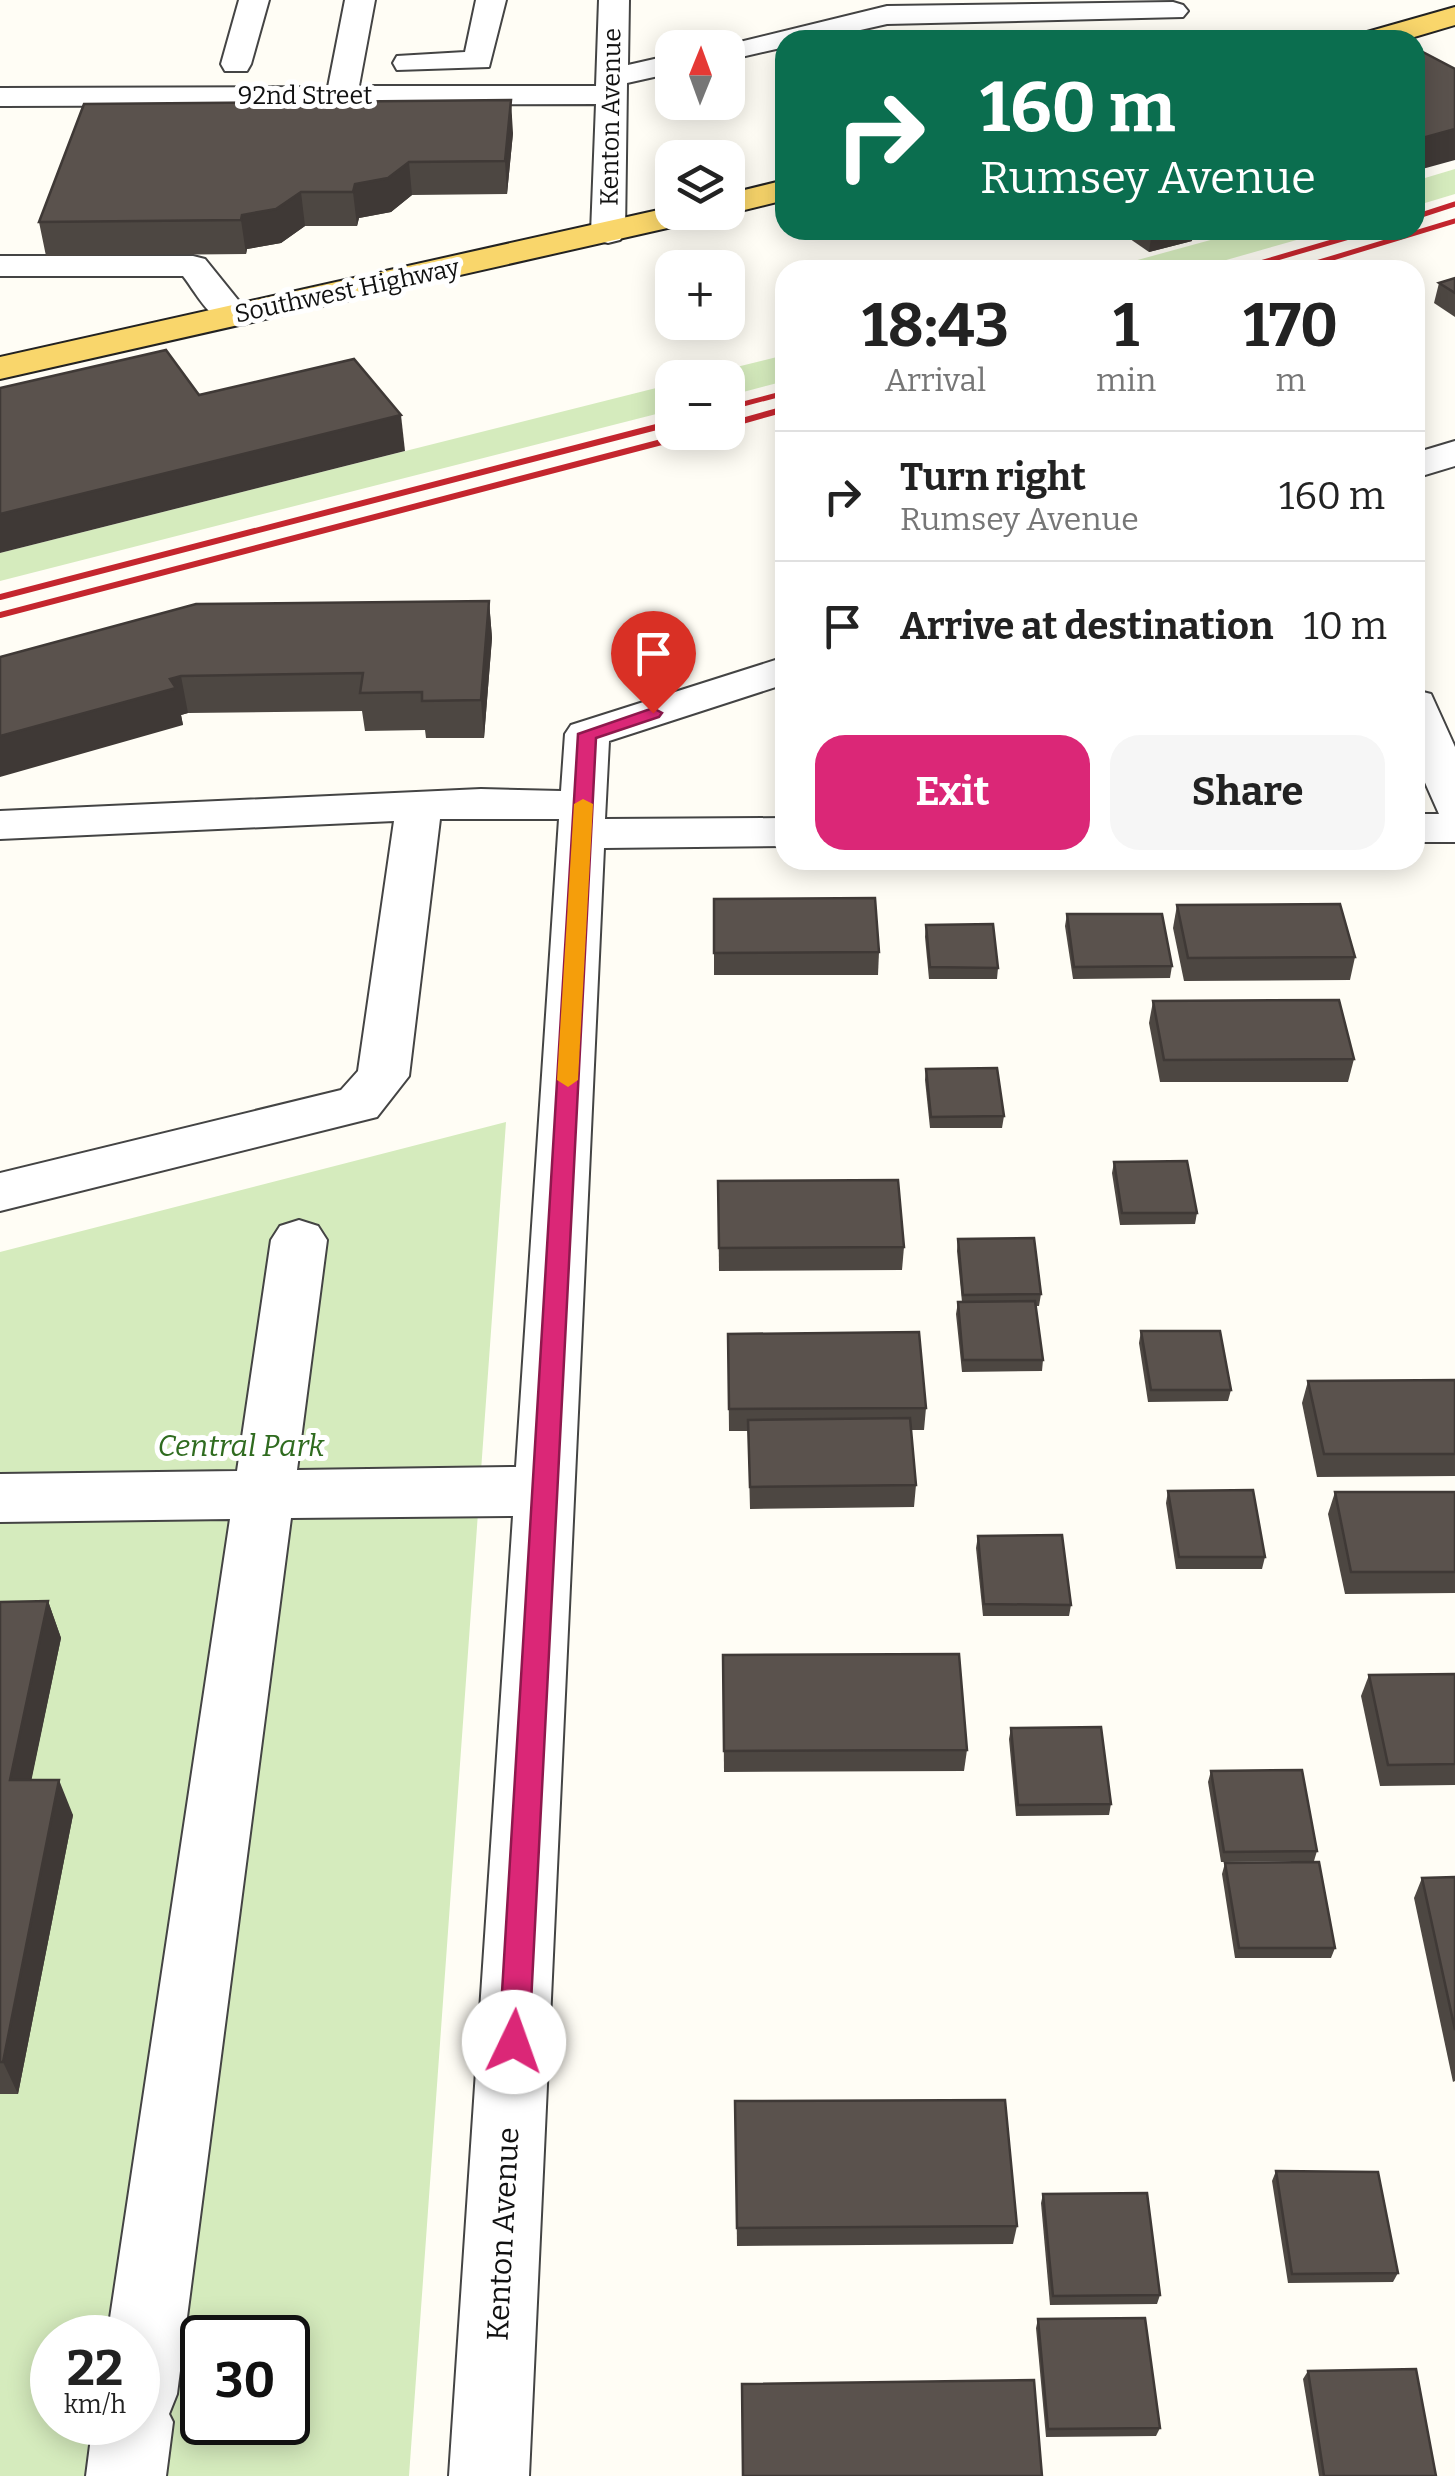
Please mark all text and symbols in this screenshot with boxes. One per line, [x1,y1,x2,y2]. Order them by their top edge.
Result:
street label: Kenton Avenue [594,28,628,206]
north arrow [655,30,745,120]
map controls [655,30,745,450]
text: 160 m [980,66,1175,150]
icon: right [815,70,945,200]
street label: 92nd Street [238,81,372,111]
button: layers [655,140,745,230]
text: Rumsey Avenue [980,151,1316,205]
button: + [655,250,745,340]
street label: Southwest Highway [232,252,463,329]
text: 18:43 [862,290,1009,362]
text: 1 [1113,290,1139,362]
text: 170 [1243,290,1338,362]
button: − [655,360,745,450]
text: Arrival [885,361,986,399]
text: min [1096,361,1156,399]
text: m [1275,361,1306,399]
text: Turn right [900,454,1086,500]
icon: right [815,469,870,524]
text: 160 m [1279,473,1385,519]
text: Rumsey Avenue [900,500,1139,538]
icon: arrive [815,599,870,654]
text: Arrive at destination [900,603,1273,649]
text: 10 m [1303,603,1387,649]
pin [611,611,696,714]
icon: arrive [626,626,681,681]
button: Exit [815,735,1090,850]
button: Share [1110,735,1385,850]
park label: Central Park [157,1428,325,1464]
position arrow [462,1990,566,2094]
street label: Kenton Avenue [479,2126,527,2342]
speed limit sign: 30 [180,2315,310,2445]
text: 22 [67,2338,123,2398]
text: km/h [64,2390,126,2420]

